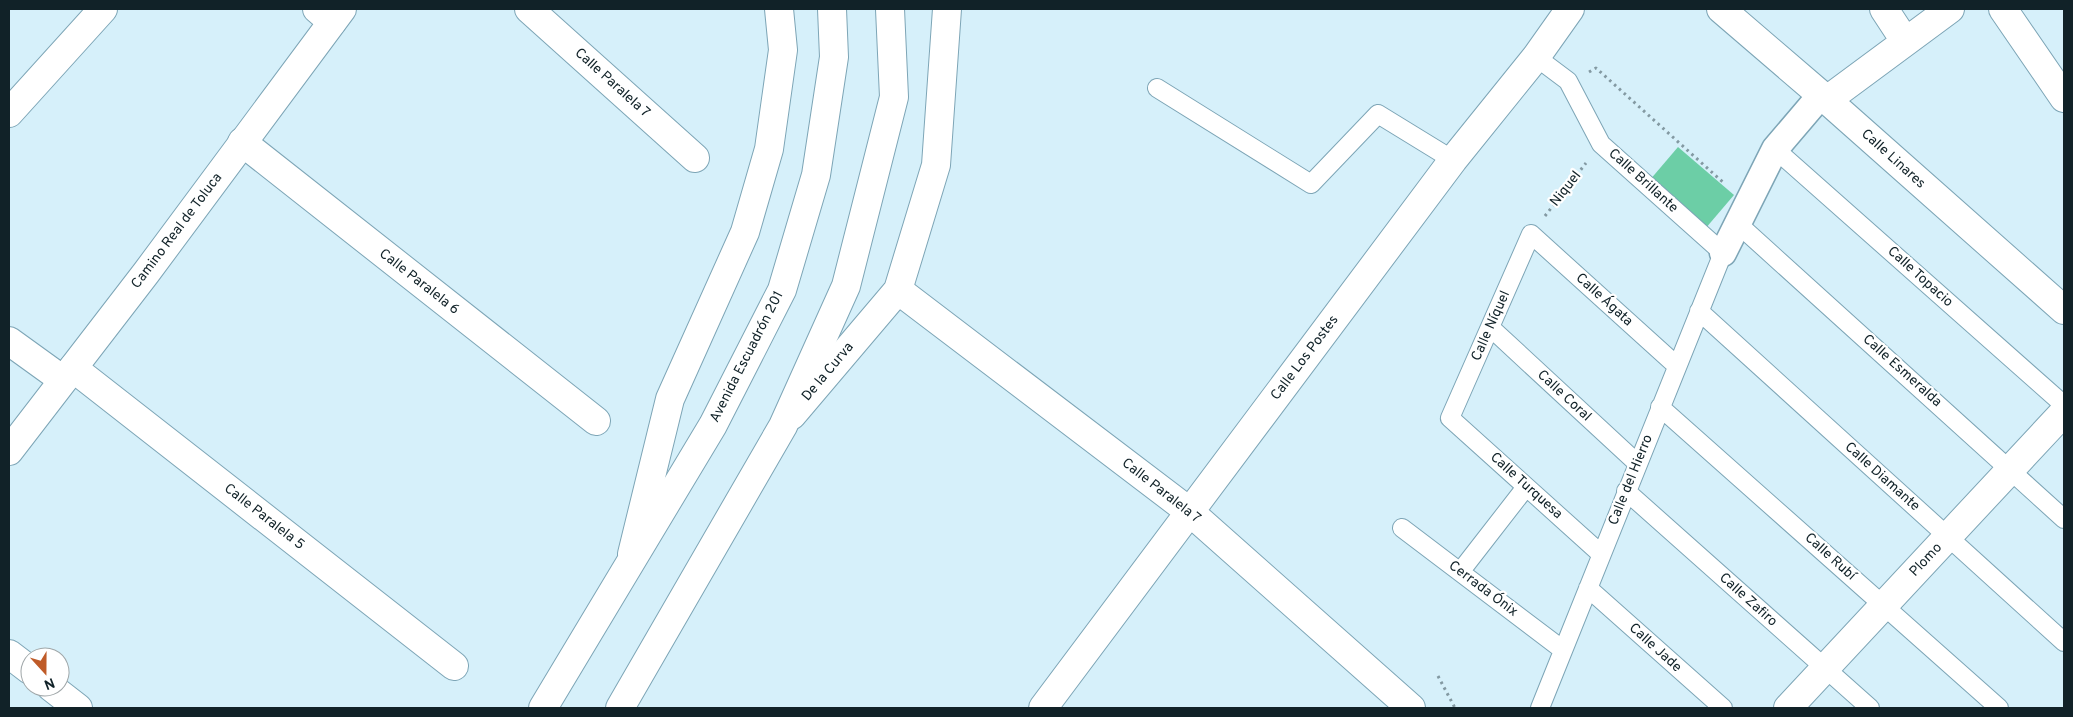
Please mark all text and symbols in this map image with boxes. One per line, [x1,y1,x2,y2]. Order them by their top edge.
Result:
street label: Calle Paralela 7 [571,45,653,121]
street label: Calle Linares [1857,126,1929,192]
street label: Calle Brillante [1605,145,1681,217]
street label: Niquel [1547,168,1585,210]
street label: Camino Real de Toluca [128,170,226,292]
street label: Calle Topacio [1884,243,1957,311]
street label: Calle Paralela 6 [376,245,462,319]
street label: Calle Ágata [1572,269,1637,330]
street label: Avenida Escuadrón 201 [706,288,788,426]
street label: Calle Níquel [1468,288,1514,364]
street label: Calle Los Postes [1268,312,1342,404]
street label: Calle Esmeralda [1859,331,1945,411]
street label: De la Curva [799,339,857,405]
street label: Calle Coral [1533,367,1595,425]
street label: Calle del Hierro [1605,432,1657,528]
street label: Calle Diamante [1841,439,1923,515]
street label: Calle Turquesa [1486,449,1566,523]
street label: Calle Paralela 7 [1118,455,1204,527]
street label: Calle Paralela 5 [220,480,308,554]
street label: Calle Rubí [1801,530,1860,585]
street label: Plomo [1906,539,1946,580]
street label: Cerrada Ónix [1445,557,1522,621]
street label: Calle Zafiro [1715,570,1781,631]
street label: Calle Jade [1625,620,1685,676]
north arrow [20,647,70,697]
text: N [41,673,57,692]

